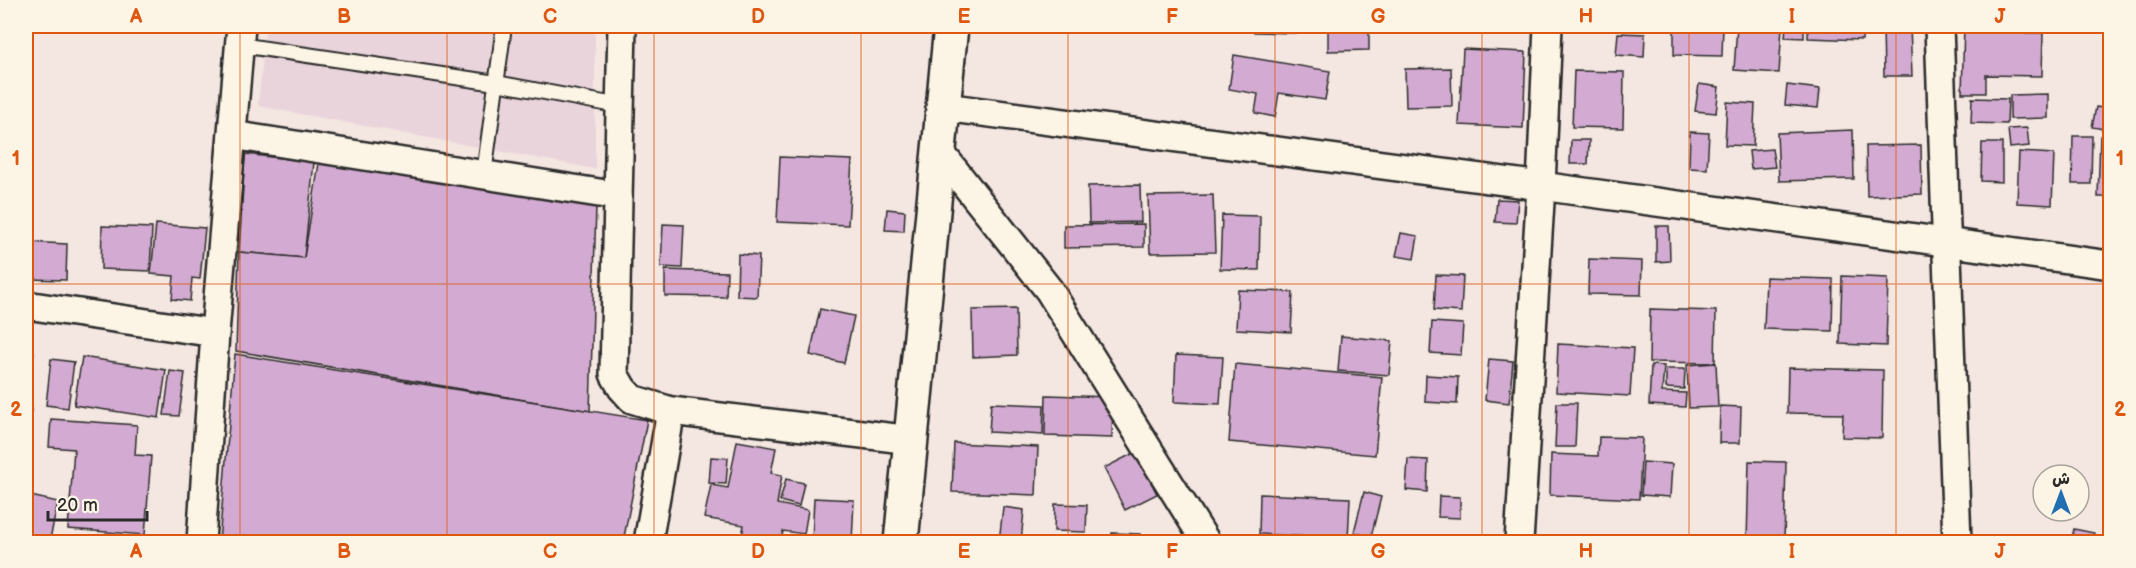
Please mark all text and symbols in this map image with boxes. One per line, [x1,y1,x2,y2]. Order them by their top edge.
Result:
text: A [129,5,143,29]
text: B [337,5,351,29]
text: C [543,5,557,29]
text: D [751,5,765,29]
text: E [958,5,971,29]
text: F [1166,5,1178,29]
text: G [1371,5,1386,29]
text: H [1579,5,1593,29]
text: I [1789,5,1795,29]
text: J [1995,5,2007,29]
text: 1 [12,147,20,171]
text: 1 [2116,147,2124,171]
text: 2 [10,398,22,422]
text: 2 [2114,398,2126,422]
north arrow [2031,463,2091,523]
text: ش [2052,470,2070,489]
scale bar [48,484,147,522]
text: 20 m [57,495,98,516]
text: A [129,540,143,564]
text: B [337,540,351,564]
text: C [543,540,557,564]
text: D [751,540,765,564]
text: E [958,540,971,564]
text: F [1166,540,1178,564]
text: G [1371,540,1386,564]
text: H [1579,540,1593,564]
text: I [1789,540,1795,564]
text: J [1995,540,2007,564]

